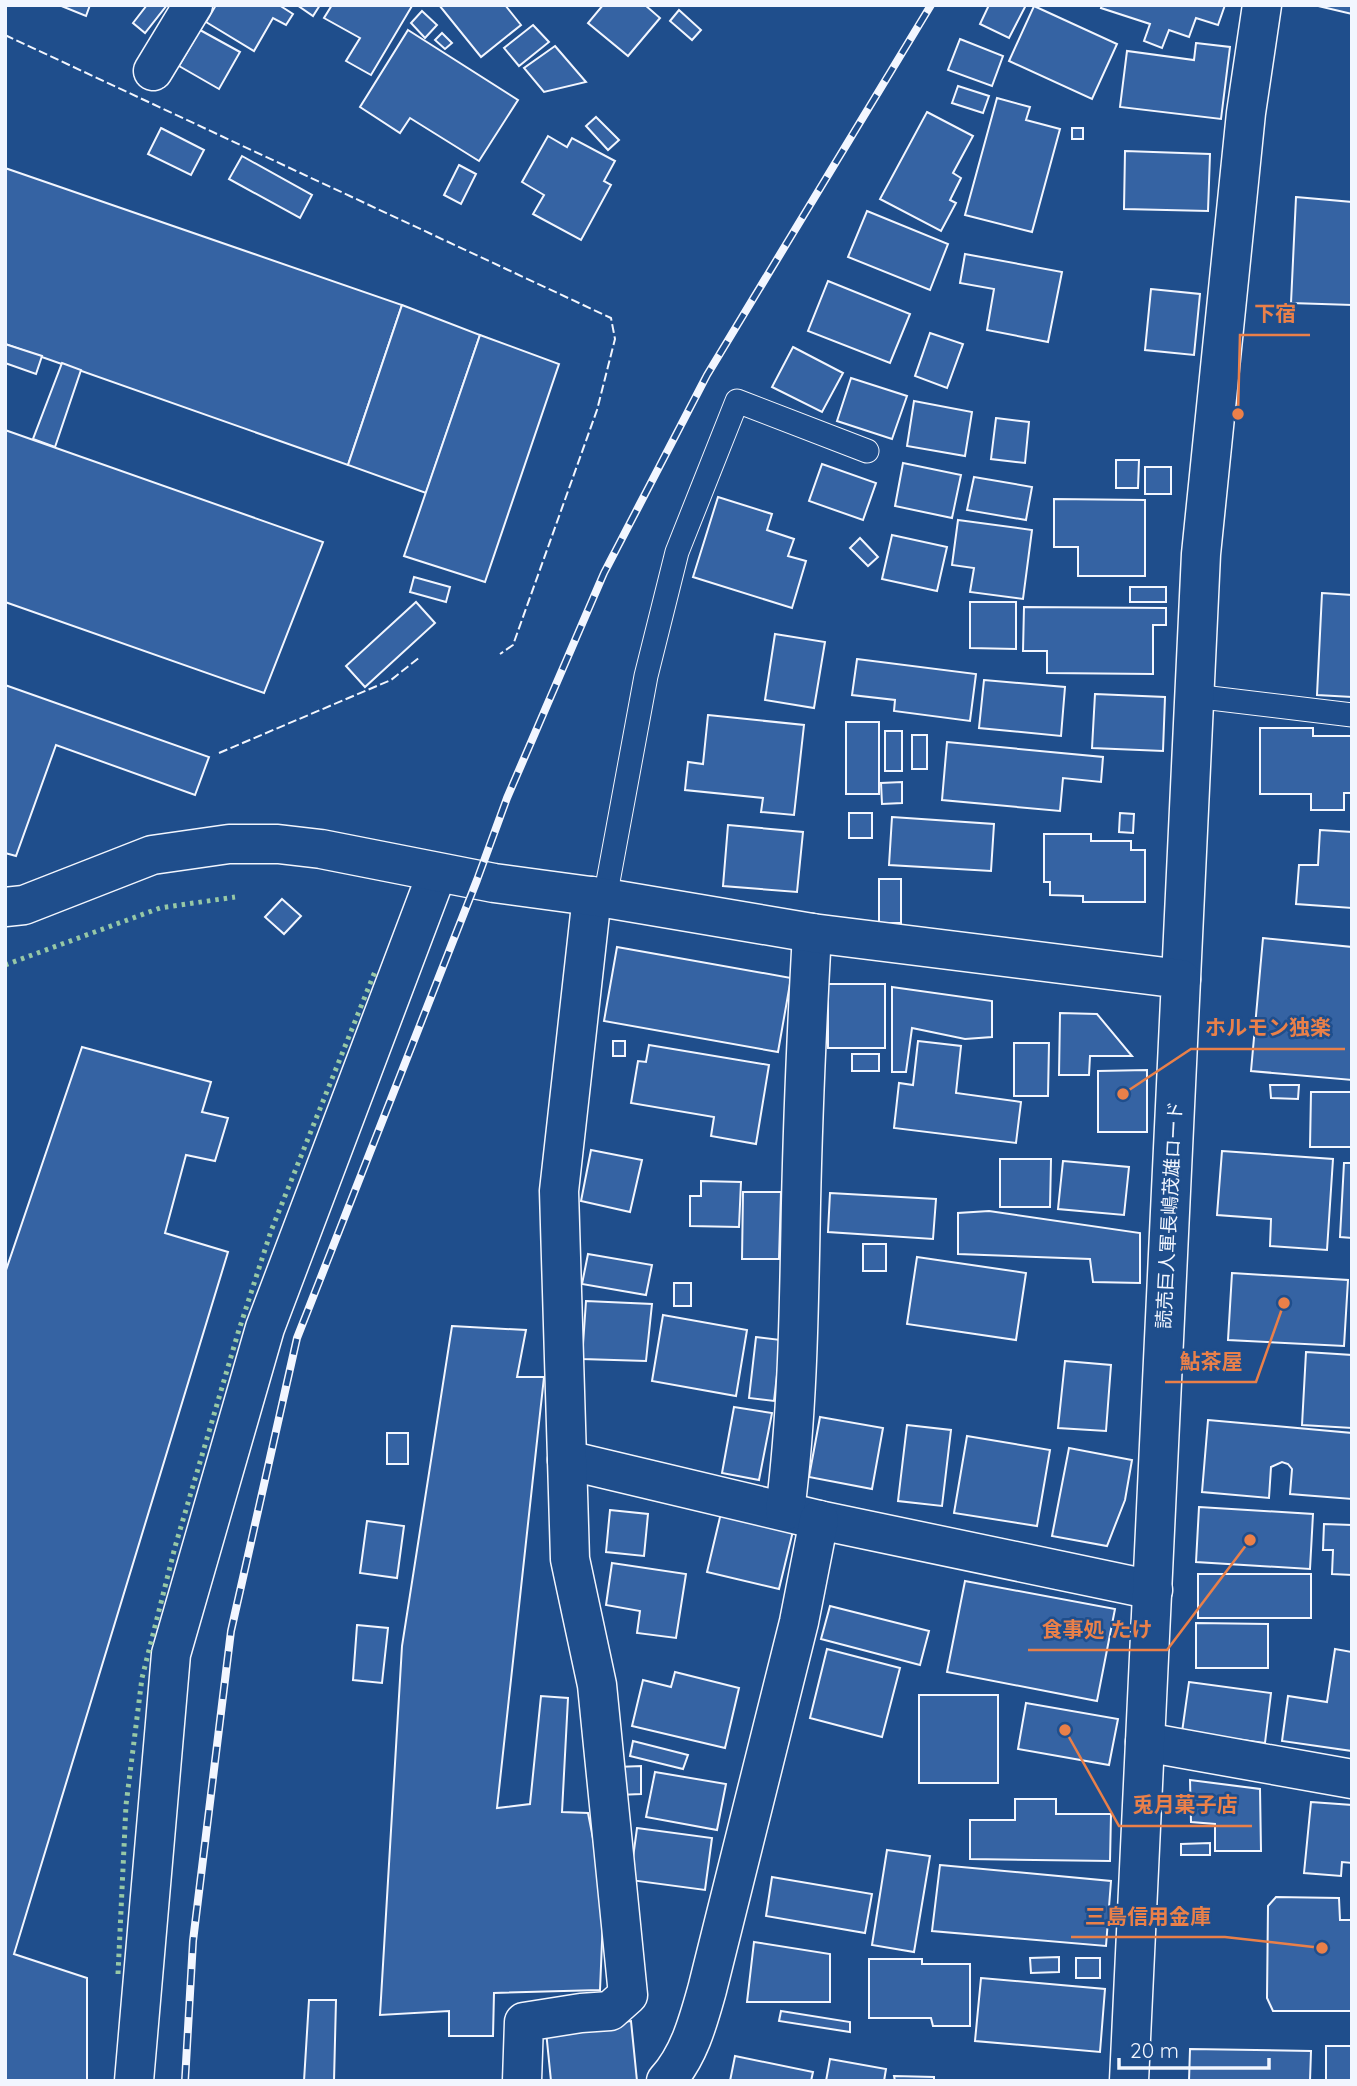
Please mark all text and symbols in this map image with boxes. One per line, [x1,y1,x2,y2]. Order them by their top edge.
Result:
callout: 下宿 [1240,293,1310,335]
text: 下宿 [1254,300,1296,326]
callout: ホルモン独楽 [1191,1007,1345,1049]
text: ホルモン独楽 [1205,1014,1331,1040]
street label: 読売巨人軍長嶋茂雄ロード [1151,1101,1187,1329]
callout: 鮎茶屋 [1165,1340,1256,1382]
text: 鮎茶屋 [1180,1348,1243,1374]
callout: 食事処 たけ [1028,1608,1167,1650]
text: 食事処 たけ [1042,1616,1152,1642]
callout: 兎月菓子店 [1119,1784,1252,1826]
text: 兎月菓子店 [1133,1791,1238,1817]
callout: 三島信用金庫 [1071,1895,1225,1937]
text: 三島信用金庫 [1085,1903,1211,1929]
scale bar [1119,2026,1270,2070]
text: 20 m [1130,2037,1179,2063]

